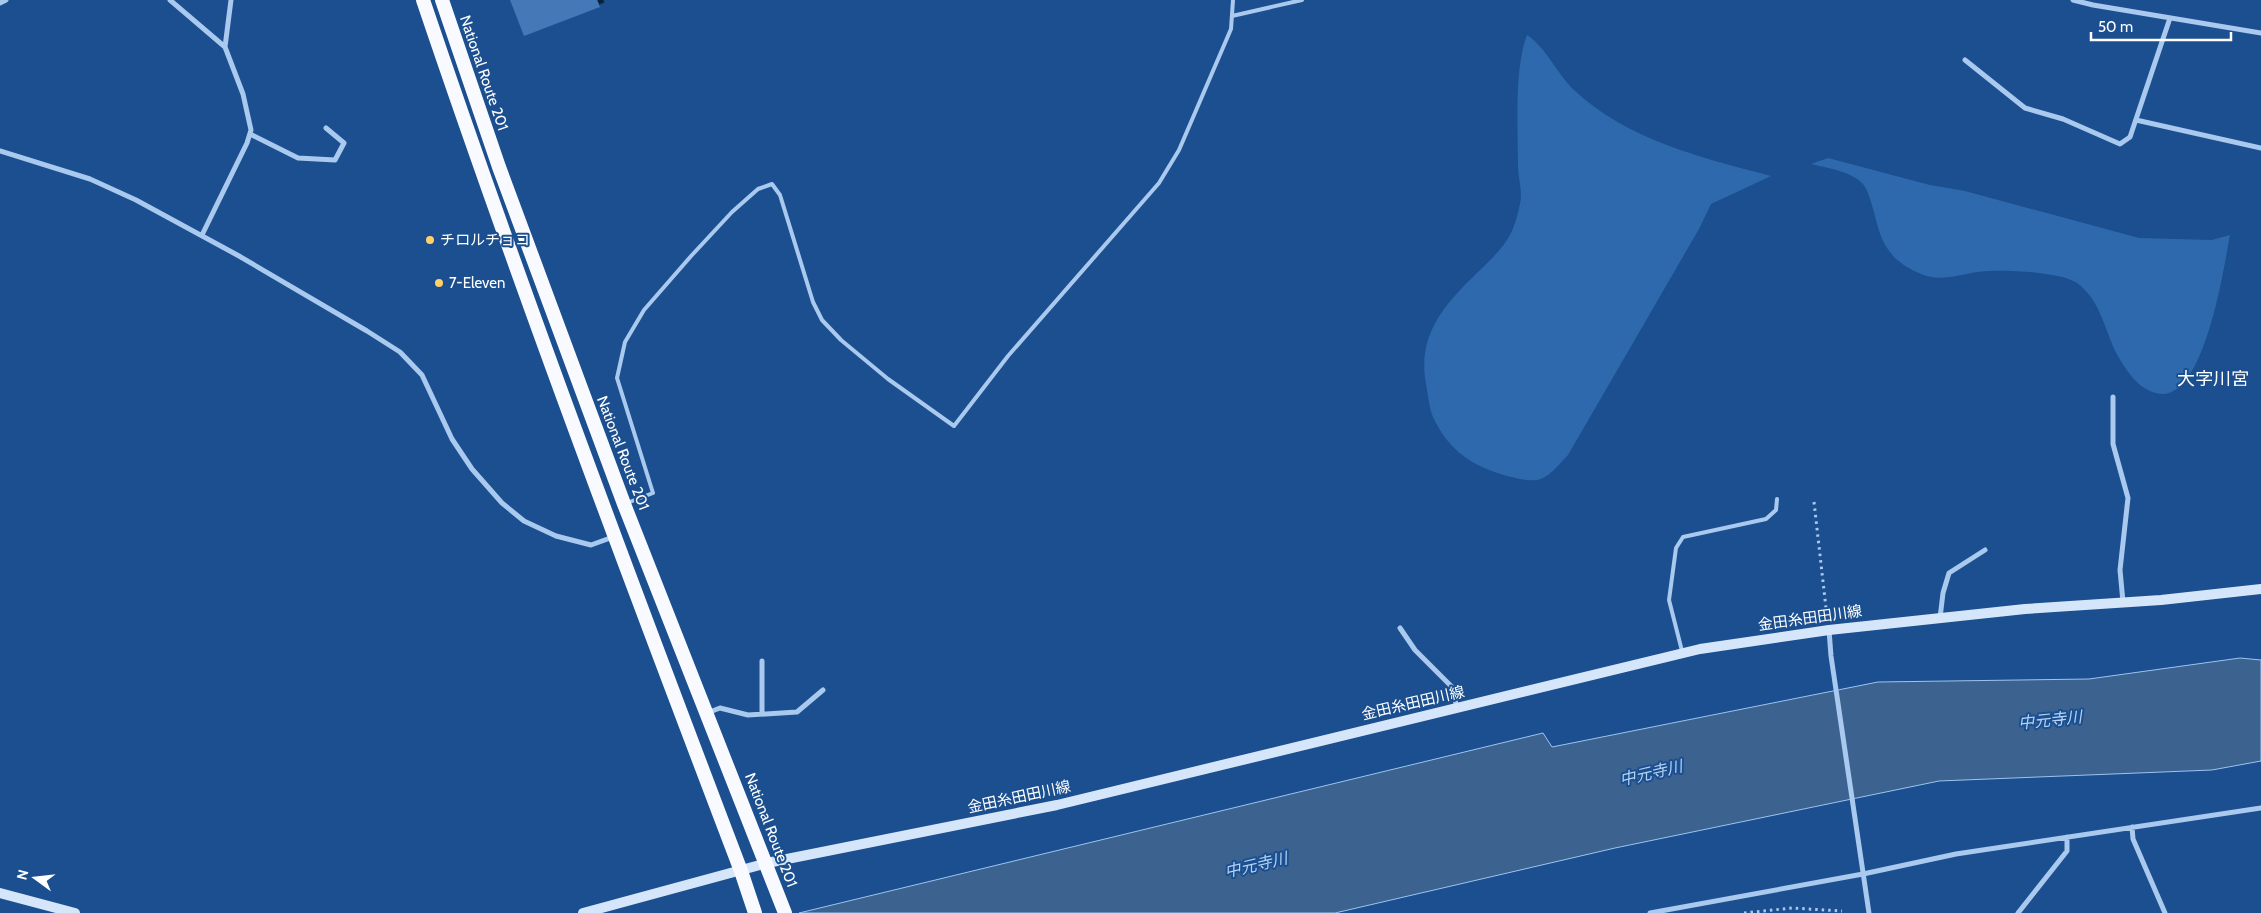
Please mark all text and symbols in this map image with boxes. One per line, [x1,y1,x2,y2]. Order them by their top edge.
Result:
scale bar [2091,10,2231,42]
street label: National Route 201 [456,13,512,133]
text: 50 m [2098,18,2133,36]
place label: チロルチョコ [440,231,530,249]
marker: チロルチョコ [424,234,436,246]
place label: 7-Eleven [449,274,505,292]
marker: 7-Eleven [433,277,445,289]
district label: 大字川宮 [2177,368,2249,390]
street label: National Route 201 [593,393,653,513]
street label: 金田糸田田川線 [1757,602,1863,634]
street label: 金田糸田田川線 [1360,682,1466,724]
water label: 中元寺川 [2017,707,2085,733]
water label: 中元寺川 [1618,756,1686,789]
street label: National Route 201 [741,770,801,890]
street label: 金田糸田田川線 [966,777,1072,817]
water label: 中元寺川 [1223,848,1291,881]
north arrow [10,853,60,903]
text: N [12,868,32,882]

